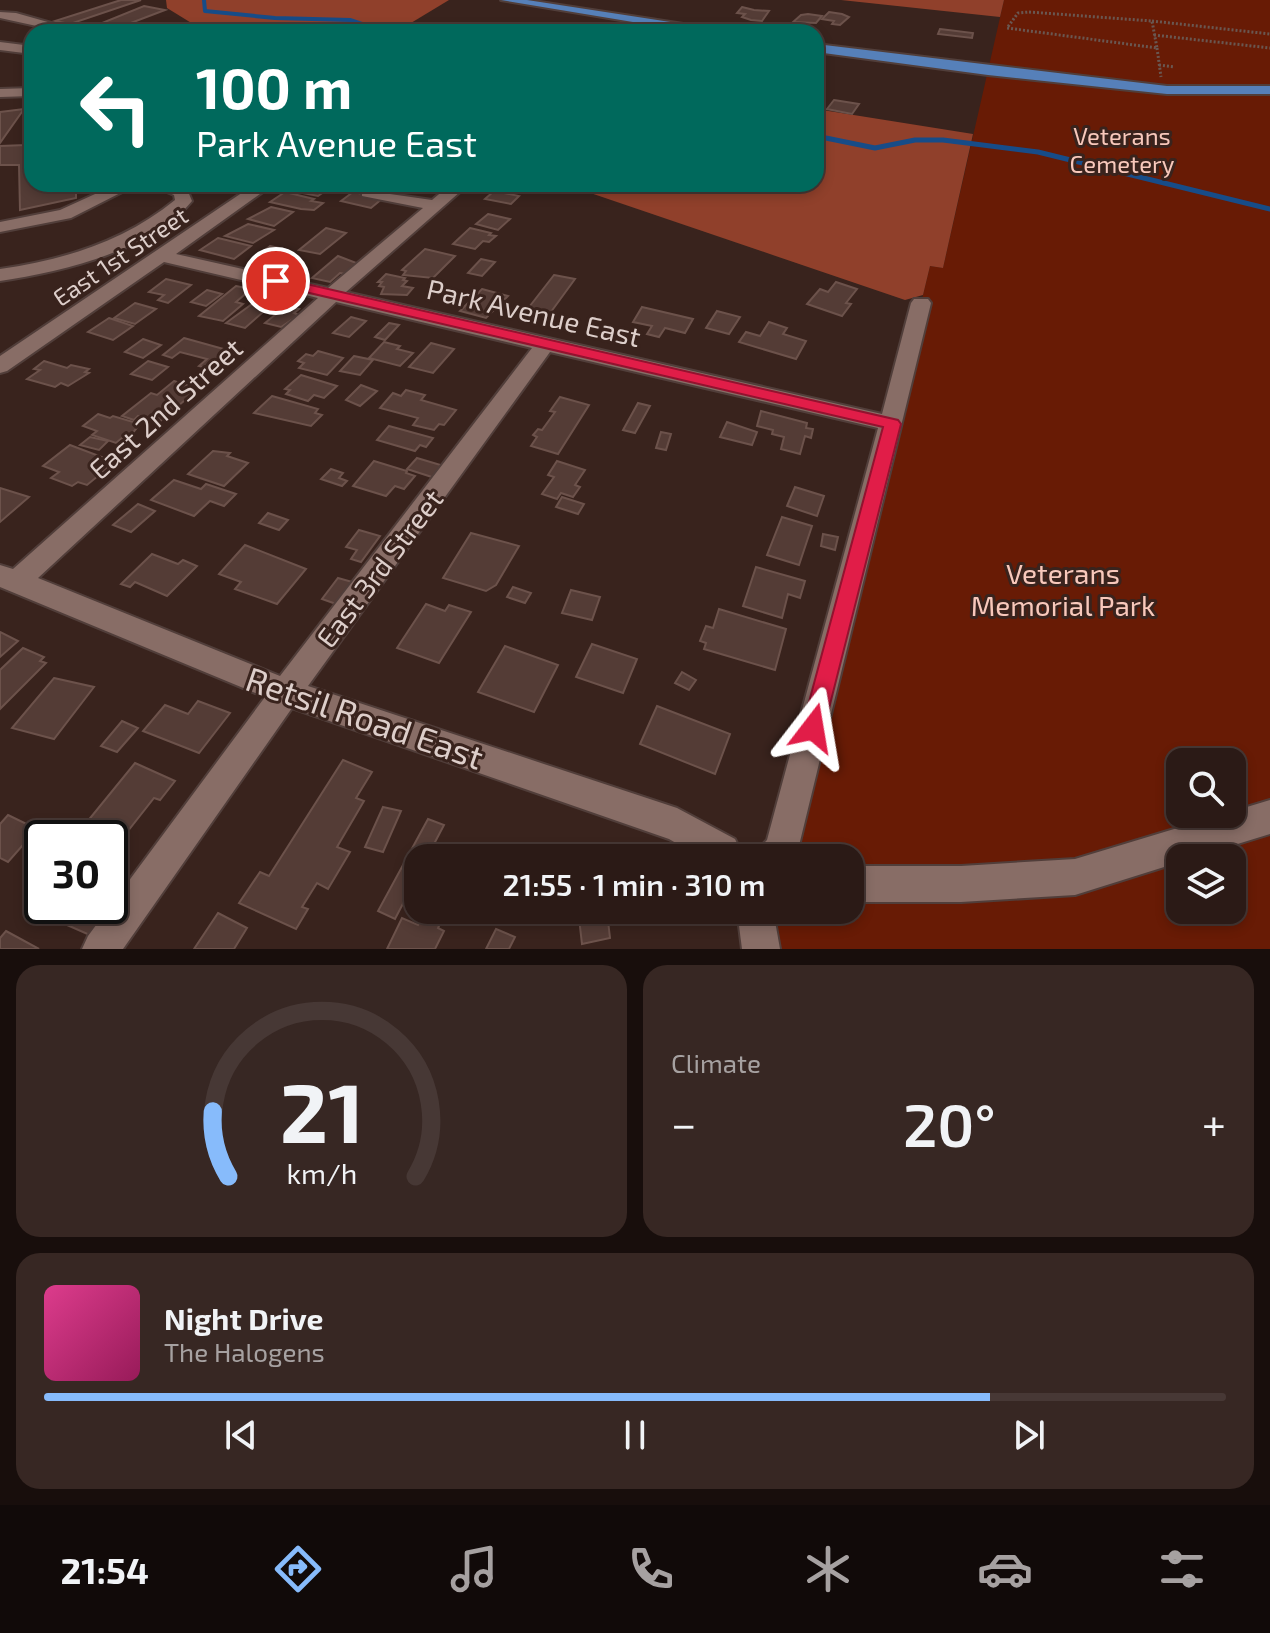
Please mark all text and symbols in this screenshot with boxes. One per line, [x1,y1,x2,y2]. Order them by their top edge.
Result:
text: 100 m [196,53,352,120]
icon: left [64,56,168,160]
text: Park Avenue East [196,121,477,164]
park label: Veterans Cemetery [1070,121,1175,178]
street label: East 1st Street [47,200,193,312]
pin [242,247,310,315]
icon: arrive [254,259,298,303]
street label: Park Avenue East [424,271,644,353]
street label: East 2nd Street [81,330,249,486]
street label: East 3rd Street [309,482,449,654]
park label: Veterans Memorial Park [971,556,1155,622]
street label: Retsil Road East [241,657,489,777]
position arrow [771,686,855,770]
map controls [1166,748,1246,924]
button: search [1166,748,1246,828]
speed limit sign: 30 [24,820,128,924]
button: layers [1166,844,1246,924]
text: 21:55 · 1 min · 310 m [503,866,765,902]
text: Climate [671,1047,761,1078]
text: 21 [279,1060,364,1160]
text: 20° [903,1087,996,1159]
text: − [671,1096,697,1149]
text: + [1202,1096,1226,1149]
text: km/h [286,1155,357,1190]
text: Night Drive [164,1300,323,1336]
text: The Halogens [164,1336,325,1367]
icon: previous [219,1413,263,1457]
icon: pause [613,1413,657,1457]
icon: next [1007,1413,1051,1457]
icon: directions [270,1541,326,1597]
icon: music [446,1541,502,1597]
icon: phone [623,1541,679,1597]
icon: climate [800,1541,856,1597]
icon: car [977,1541,1033,1597]
icon: filters [1154,1541,1210,1597]
text: 21:54 [60,1548,149,1591]

